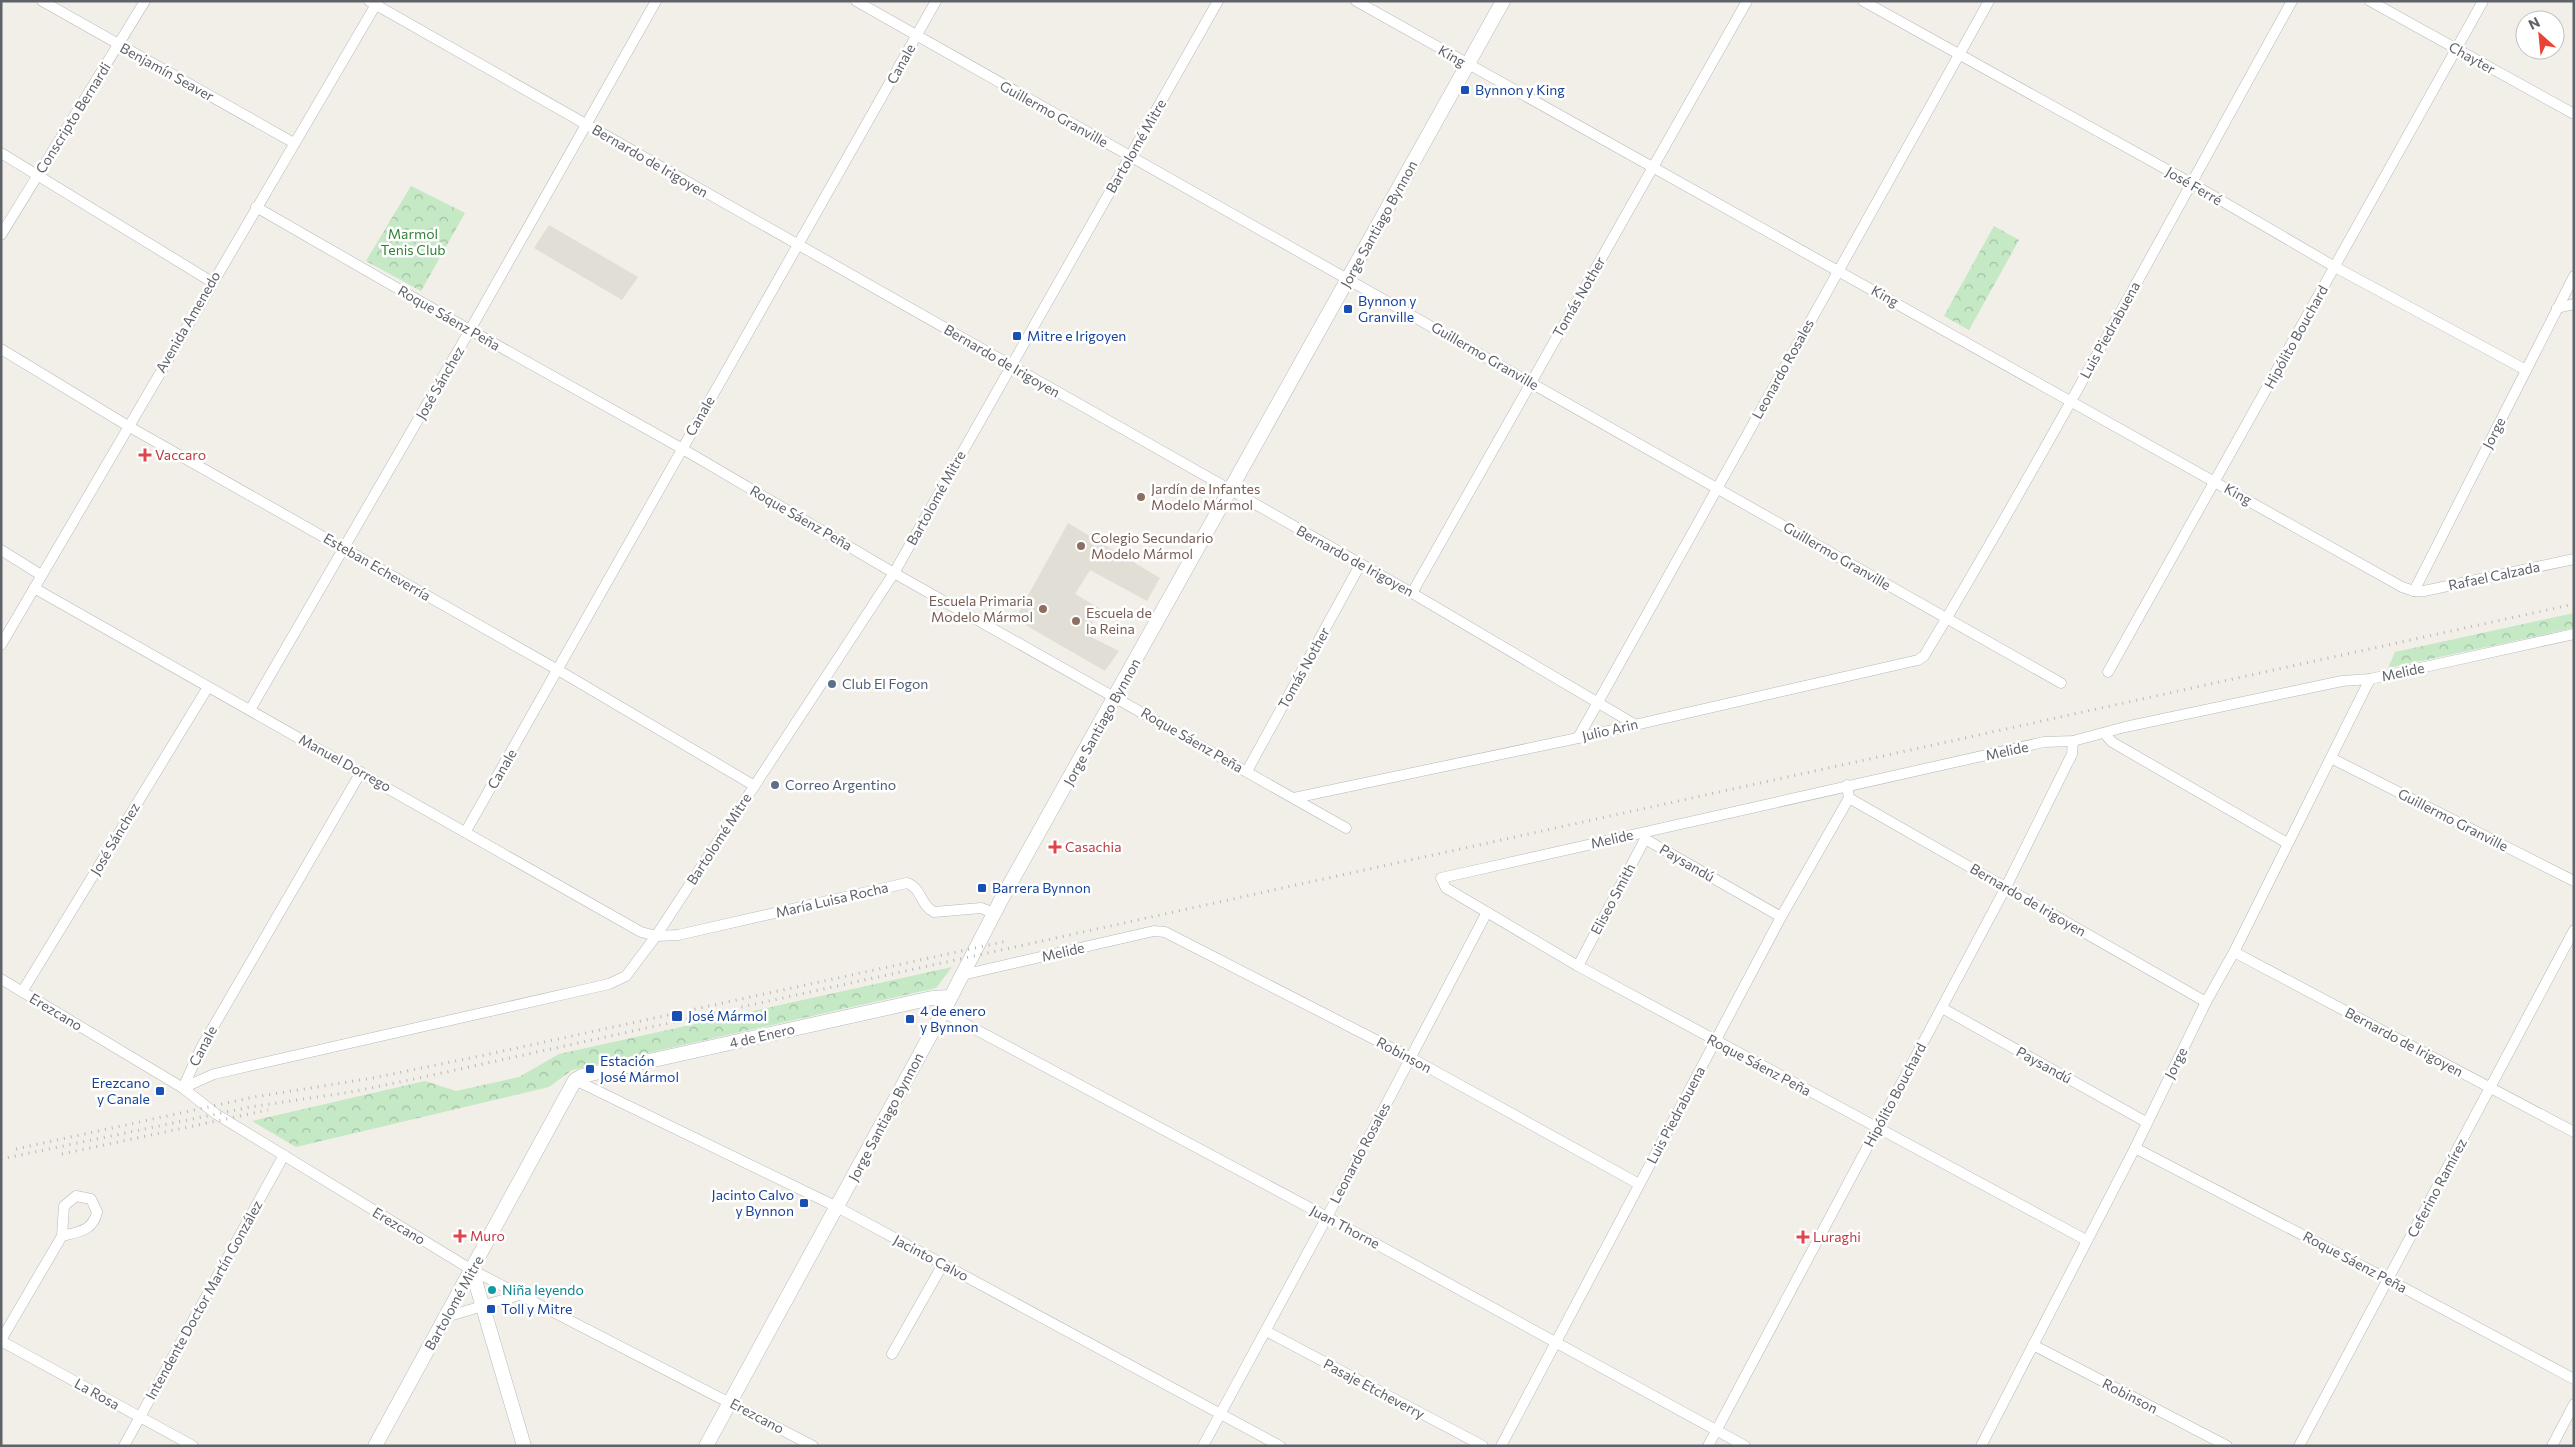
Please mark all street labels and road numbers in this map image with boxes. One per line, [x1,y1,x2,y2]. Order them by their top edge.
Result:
street label: Chayter [2446,38,2499,77]
street label: Benjamín Seaver [117,39,217,105]
street label: Canale [883,41,918,87]
street label: King [1436,41,1469,70]
street label: Conscripto Bernardi [32,59,114,176]
street label: Guillermo Granville [997,77,1111,150]
street label: Bartolomé Mitre [1102,96,1169,196]
street label: Bernardo de Irigoyen [589,120,711,201]
street label: Jorge Santiago Bynnon [1336,157,1421,290]
street label: José Ferré [2163,163,2225,208]
street label: Tomás Nother [1549,253,1609,340]
street label: Avenida Amenedo [152,268,223,375]
street label: Luis Piedrabuena [2076,278,2143,381]
street label: Roque Sáenz Peña [395,281,503,354]
street label: King [1869,281,1902,310]
street label: Hipólito Bouchard [2260,282,2331,391]
street label: Leonardo Rosales [1748,316,1817,422]
street label: Guillermo Granville [1429,318,1542,393]
street label: Bernardo de Irigoyen [941,320,1063,401]
street label: José Sánchez [412,343,467,422]
street label: Canale [681,393,718,439]
street label: Jorge [2479,414,2509,451]
street label: Bartolomé Mitre [903,447,969,548]
street label: King [2222,479,2255,508]
street label: Roque Sáenz Peña [747,481,855,554]
street label: Guillermo Granville [1781,518,1894,593]
street label: Bernardo de Irigoyen [1294,521,1417,600]
street label: Esteban Echeverría [321,529,434,604]
street label: Rafael Calzada [2447,558,2541,594]
street label: Tomás Nother [1274,624,1333,711]
street label: Jorge Santiago Bynnon [1059,655,1144,788]
street label: Melide [2380,659,2426,684]
street label: Roque Sáenz Peña [1138,703,1246,776]
street label: Julio Arin [1580,715,1640,744]
street label: Manuel Dorrego [296,730,394,795]
street label: Melide [1984,738,2030,763]
street label: Canale [483,746,520,792]
street label: Guillermo Granville [2395,784,2511,855]
street label: Bartolomé Mitre [683,790,754,888]
street label: José Sánchez [86,799,143,878]
street label: Melide [1589,825,1635,852]
street label: Paysandú [1657,840,1718,885]
street label: Bernardo de Irigoyen [1967,859,2089,940]
street label: Eliseo Smith [1587,860,1638,937]
street label: María Luisa Rocha [774,878,890,921]
street label: Melide [1040,938,1086,965]
street label: Erezcano [27,989,86,1034]
street label: Bernardo de Irigoyen [2342,1003,2466,1080]
street label: 4 de Enero [727,1020,796,1051]
street label: Canale [185,1023,220,1069]
street label: Roque Sáenz Peña [1704,1030,1814,1099]
street label: Robinson [1374,1033,1435,1076]
street label: Hipólito Bouchard [1860,1040,1929,1150]
street label: Paysandú [2014,1042,2075,1087]
street label: Jorge [2161,1044,2191,1081]
street label: Jorge Santiago Bynnon [845,1050,927,1184]
street label: Luis Piedrabuena [1643,1063,1708,1166]
street label: Leonardo Rosales [1326,1099,1393,1206]
street label: Ceferino Ramírez [2403,1135,2470,1240]
street label: Intendente Doctor Martín González [142,1197,266,1402]
street label: Juan Thorne [1308,1201,1383,1252]
street label: Erezcano [370,1203,429,1248]
street label: Roque Sáenz Peña [2300,1227,2410,1296]
street label: Jacinto Calvo [891,1231,972,1284]
street label: Bartolomé Mitre [421,1252,487,1353]
street label: Pasaje Etcheverry [1321,1355,1428,1422]
street label: La Rosa [72,1374,123,1413]
street label: Robinson [2100,1374,2161,1417]
street label: Erezcano [727,1394,787,1437]

